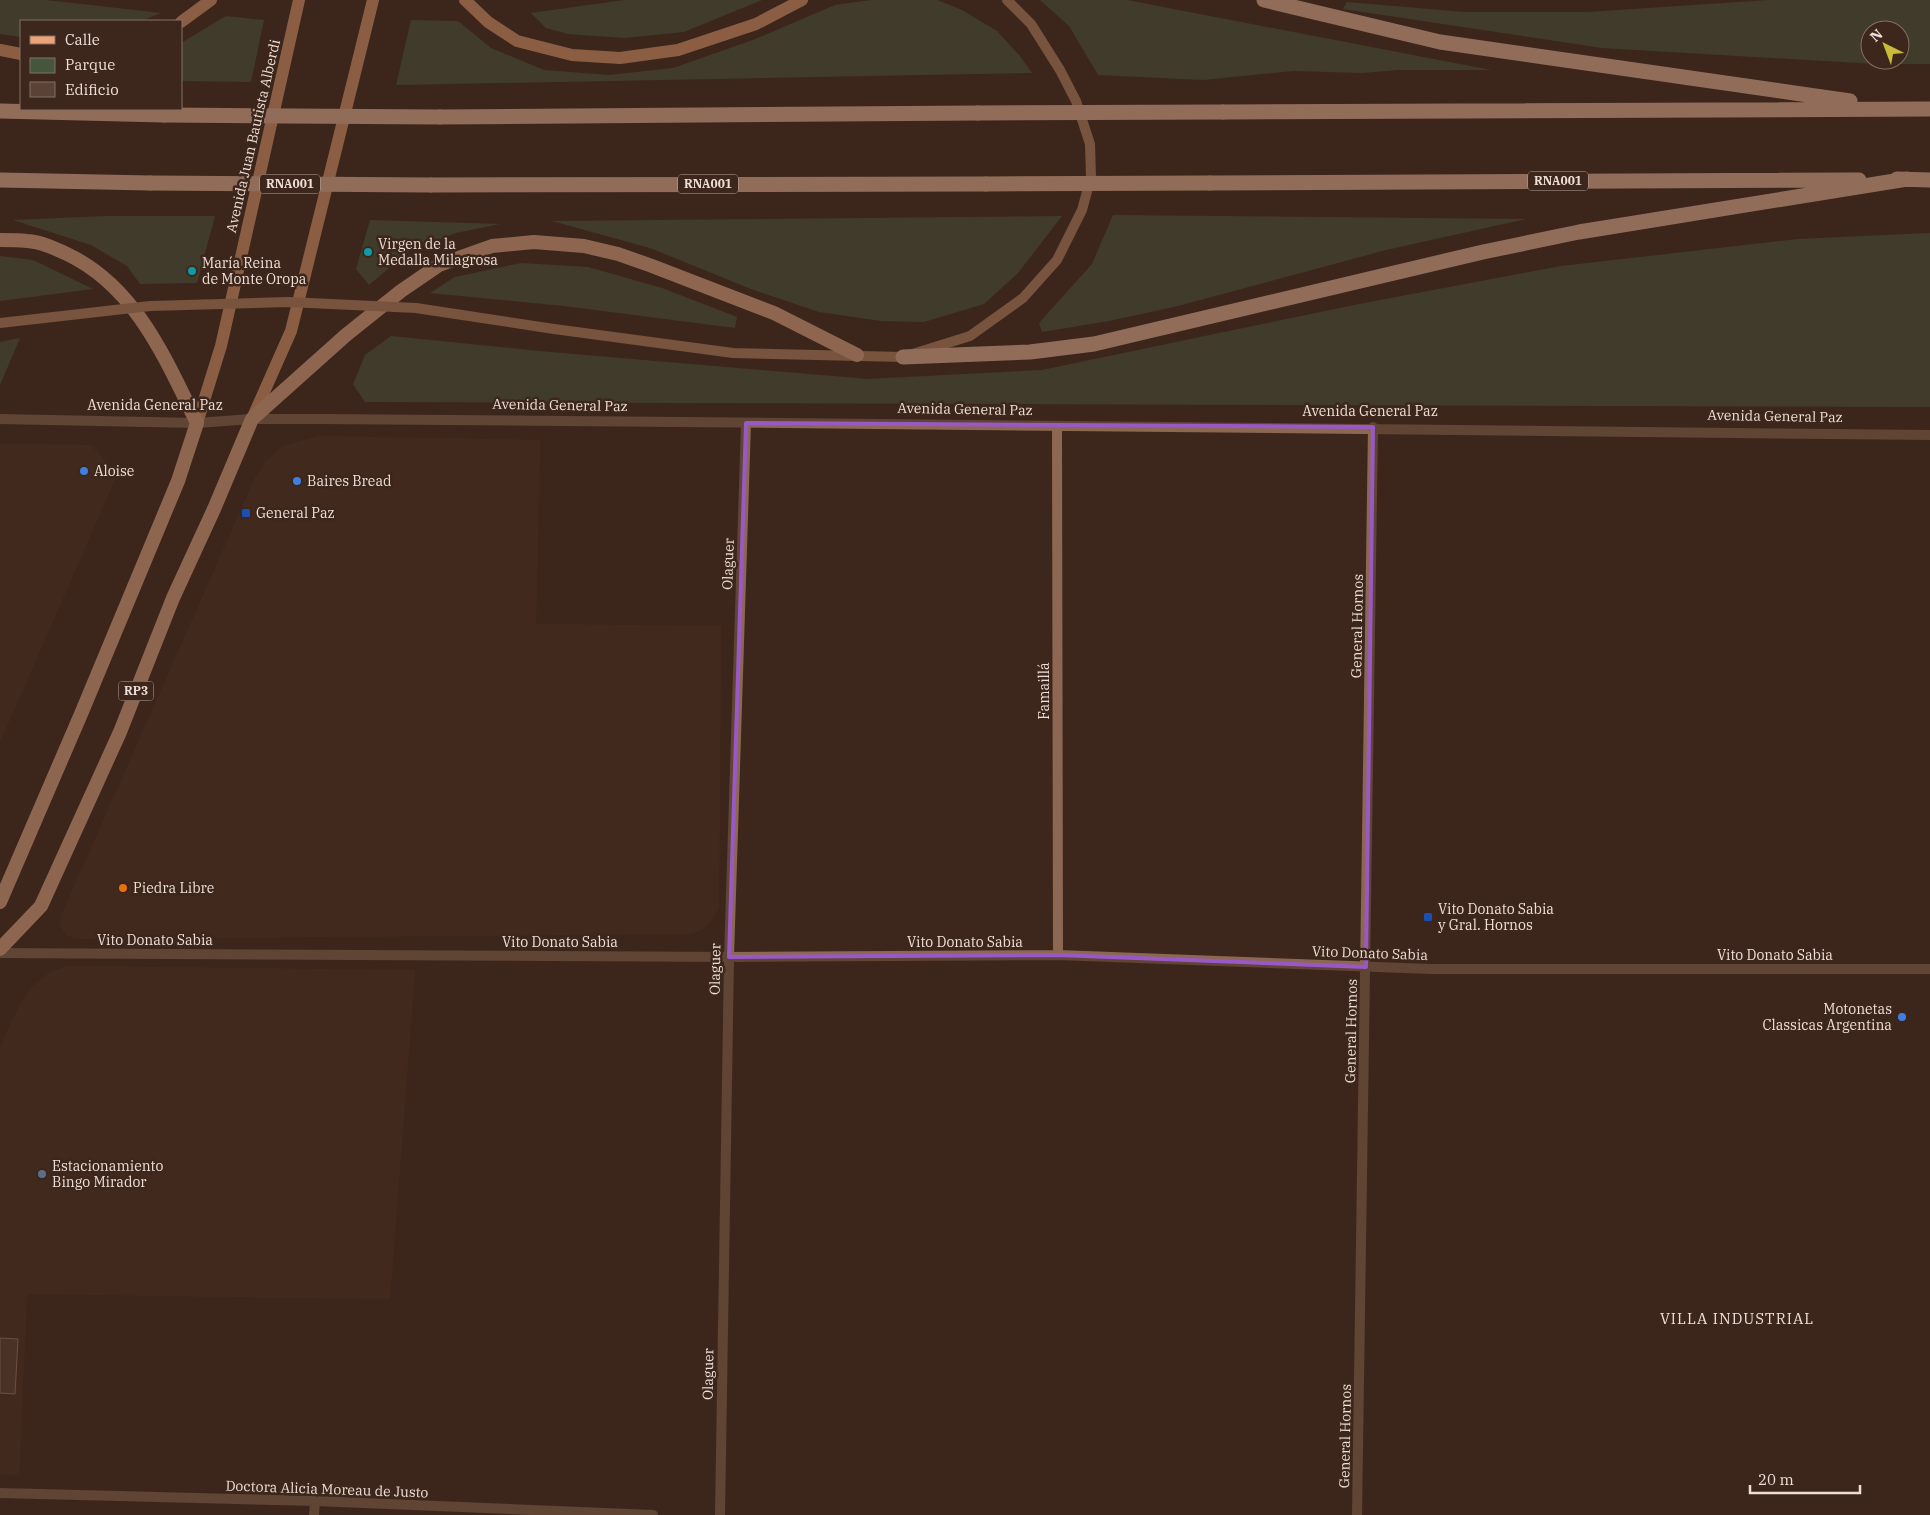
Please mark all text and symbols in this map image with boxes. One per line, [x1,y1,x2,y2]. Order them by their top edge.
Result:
legend [20,20,182,110]
north arrow [1860,20,1910,70]
text: N [1866,25,1886,46]
text: Calle [65,30,100,49]
street label: Avenida Juan Bautista Alberdi [222,37,284,235]
text: Parque [65,55,115,74]
text: Edificio [65,80,119,99]
road number: RNA001 [1528,172,1588,190]
road number: RNA001 [260,174,320,193]
road number: RNA001 [678,174,738,193]
place label: Virgen de la Medalla Milagrosa [378,235,498,269]
marker: Virgen de la Medalla Milagrosa [362,246,374,258]
place label: María Reina de Monte Oropa [202,254,307,288]
marker: María Reina de Monte Oropa [186,265,198,277]
street label: Avenida General Paz [492,395,628,415]
street label: Avenida General Paz [87,396,223,414]
street label: Avenida General Paz [897,399,1033,419]
street label: Avenida General Paz [1302,402,1438,420]
street label: Avenida General Paz [1707,406,1843,426]
place label: Aloise [94,462,134,480]
marker: Aloise [78,465,90,477]
place label: Baires Bread [307,472,392,490]
marker: Baires Bread [291,475,303,487]
place label: General Paz [256,504,335,522]
marker: General Paz [240,507,252,519]
street label: Olaguer [718,537,738,590]
street label: General Hornos [1347,574,1367,678]
street label: Famaillá [1035,662,1053,720]
road number: RP3 [118,681,154,700]
place label: Piedra Libre [133,879,214,897]
marker: Piedra Libre [117,882,129,894]
place label: Vito Donato Sabia y Gral. Hornos [1438,900,1554,934]
marker: Vito Donato Sabia y Gral. Hornos [1422,911,1434,923]
street label: Vito Donato Sabia [97,931,213,949]
street label: Vito Donato Sabia [502,933,618,951]
street label: Vito Donato Sabia [907,933,1023,951]
street label: Olaguer [706,942,724,995]
street label: Vito Donato Sabia [1312,942,1429,964]
street label: Vito Donato Sabia [1717,946,1833,964]
street label: General Hornos [1341,979,1361,1083]
place label: Motonetas Classicas Argentina [1762,1000,1892,1034]
marker: Motonetas Classicas Argentina [1896,1011,1908,1023]
place label: Estacionamiento Bingo Mirador [52,1157,164,1191]
marker: Estacionamiento Bingo Mirador [36,1168,48,1180]
district label: VILLA INDUSTRIAL [1660,1309,1814,1328]
street label: Olaguer [699,1347,717,1400]
street label: General Hornos [1335,1384,1355,1488]
scale bar [1750,1462,1860,1494]
text: 20 m [1758,1470,1794,1489]
street label: Doctora Alicia Moreau de Justo [225,1476,429,1502]

